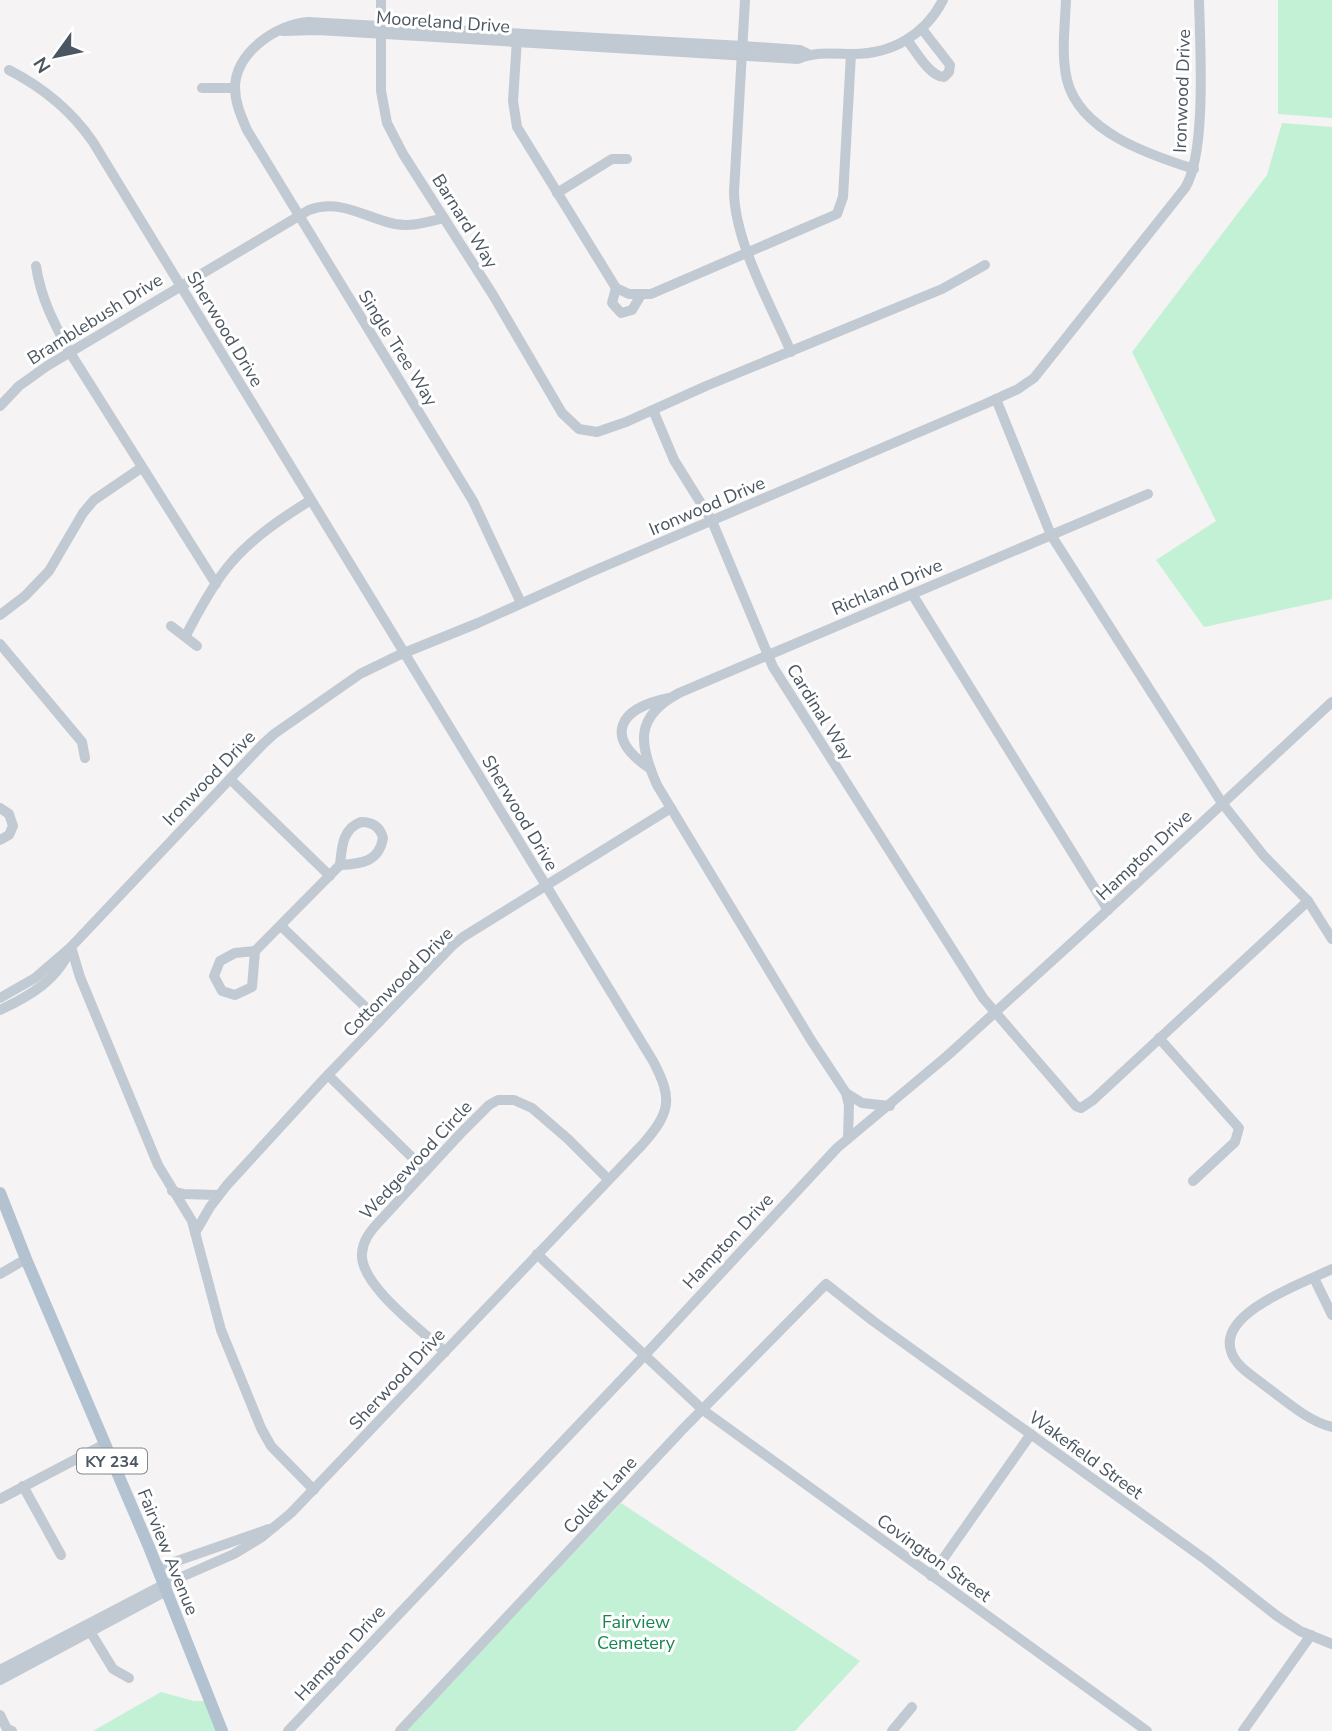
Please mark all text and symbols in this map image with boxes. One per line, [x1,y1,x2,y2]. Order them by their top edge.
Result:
street label: Mooreland Drive [375,5,511,39]
north arrow [21,21,91,91]
street label: Ironwood Drive [1168,29,1196,153]
text: N [28,52,57,78]
street label: Barnard Way [427,169,504,273]
street label: Sherwood Drive [181,267,269,391]
street label: Bramblebush Drive [23,268,167,370]
street label: Single Tree Way [353,285,444,411]
street label: Ironwood Drive [645,471,769,541]
street label: Richland Drive [828,553,946,621]
street label: Cardinal Way [781,659,860,765]
street label: Ironwood Drive [157,725,261,831]
street label: Sherwood Drive [476,751,564,875]
street label: Hampton Drive [1091,804,1197,906]
street label: Cottonwood Drive [338,922,458,1042]
street label: Wedgewood Circle [354,1095,478,1225]
street label: Hampton Drive [677,1188,779,1294]
street label: Sherwood Drive [344,1323,450,1435]
street label: Wakefield Street [1024,1405,1149,1505]
road number: KY 234 [77,1448,147,1474]
street label: Collett Lane [558,1451,642,1539]
street label: Fairview Avenue [132,1485,204,1619]
street label: Covington Street [872,1508,997,1608]
street label: Hampton Drive [289,1600,391,1706]
park label: Fairview Cemetery [597,1610,676,1655]

